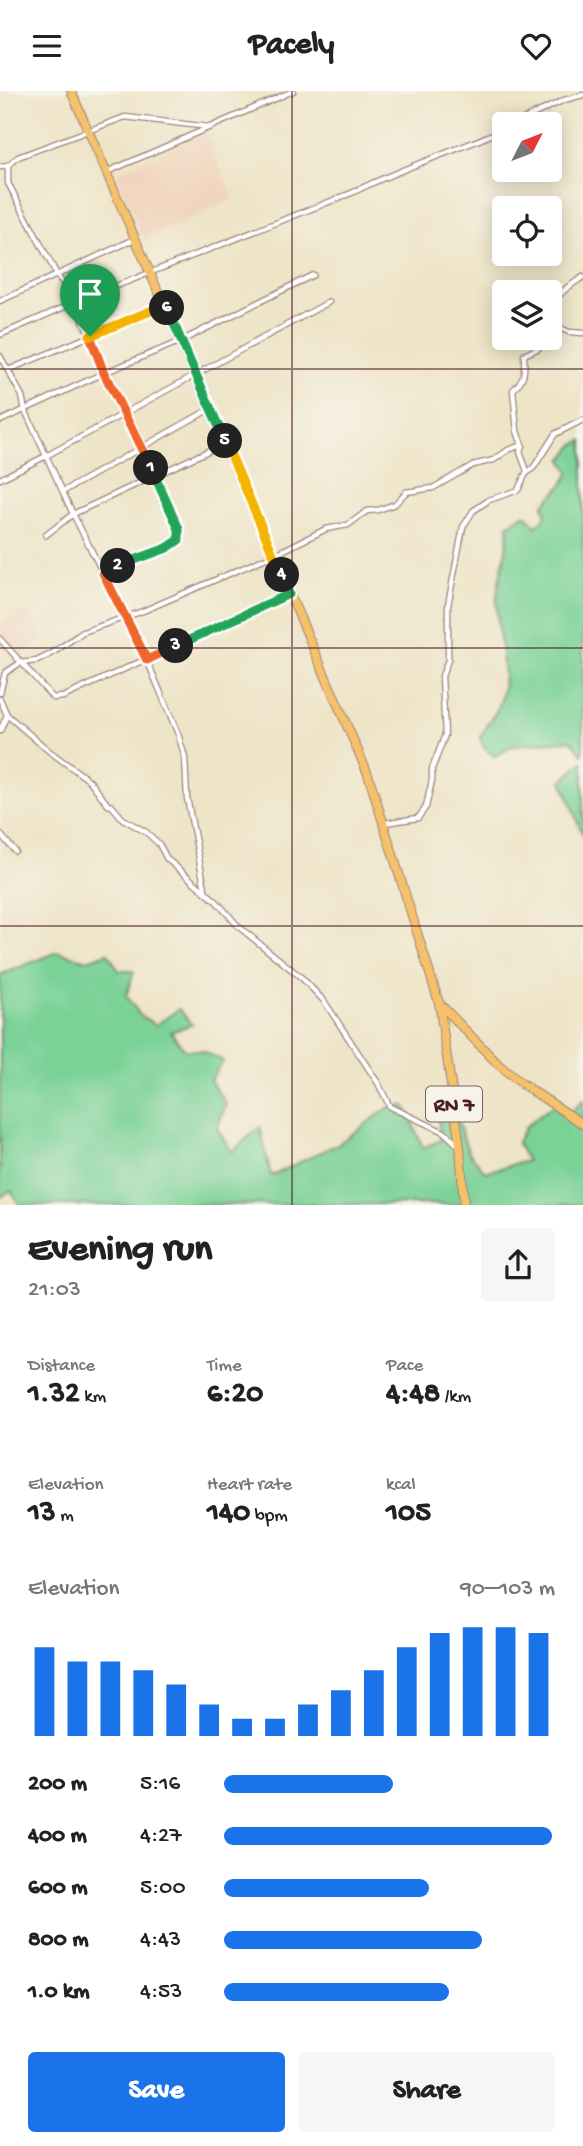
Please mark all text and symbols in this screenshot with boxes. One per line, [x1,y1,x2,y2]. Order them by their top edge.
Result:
icon: menu [28,27,66,65]
text: Pacely [249,27,334,65]
icon: heart [517,27,555,65]
north arrow [492,112,562,182]
map controls [492,112,562,350]
button: locate [492,196,562,266]
pin [60,264,120,336]
icon: arrive [71,275,109,313]
button: layers [492,280,562,350]
pin: 6 [150,291,184,325]
text: 6 [162,296,171,319]
pin: 5 [208,423,243,459]
text: 5 [220,429,230,452]
pin: 1 [134,451,168,485]
text: 1 [147,456,154,479]
pin: 2 [100,549,136,583]
text: 2 [113,554,122,577]
pin: 4 [264,557,300,593]
text: 4 [277,563,286,586]
pin: 3 [158,629,194,663]
text: 3 [171,634,180,657]
road number: RN 7 [426,1087,482,1121]
button: share [481,1228,555,1302]
text: Evening run [28,1229,212,1273]
text: 21:03 [28,1277,81,1304]
text: Distance [28,1355,95,1378]
text: Time [207,1355,242,1378]
text: Pace [386,1355,423,1378]
text: 1.32 [28,1378,80,1413]
text: 6:20 [207,1378,263,1413]
text: 4:48 [386,1378,440,1413]
text: km [80,1386,106,1409]
text: /km [440,1386,471,1409]
text: Elevation [28,1474,104,1497]
text: Heart rate [207,1474,292,1497]
text: kcal [386,1474,416,1497]
text: 13 [28,1497,56,1532]
text: 140 [207,1497,250,1532]
text: 105 [386,1497,431,1532]
text: m [56,1505,74,1528]
text: bpm [250,1505,288,1528]
text: Elevation [28,1576,119,1603]
text: 90–103 m [460,1576,555,1603]
text: 200 m [28,1771,87,1798]
text: 5:16 [140,1771,180,1798]
text: 400 m [28,1823,87,1850]
text: 4:27 [140,1823,181,1850]
text: 600 m [28,1875,88,1902]
text: 5:00 [140,1875,185,1902]
text: 800 m [28,1927,89,1954]
text: 4:43 [140,1927,181,1954]
text: 1.0 km [28,1979,90,2006]
text: 4:53 [140,1979,182,2006]
button: Save [28,2052,285,2132]
button: Share [299,2052,555,2132]

